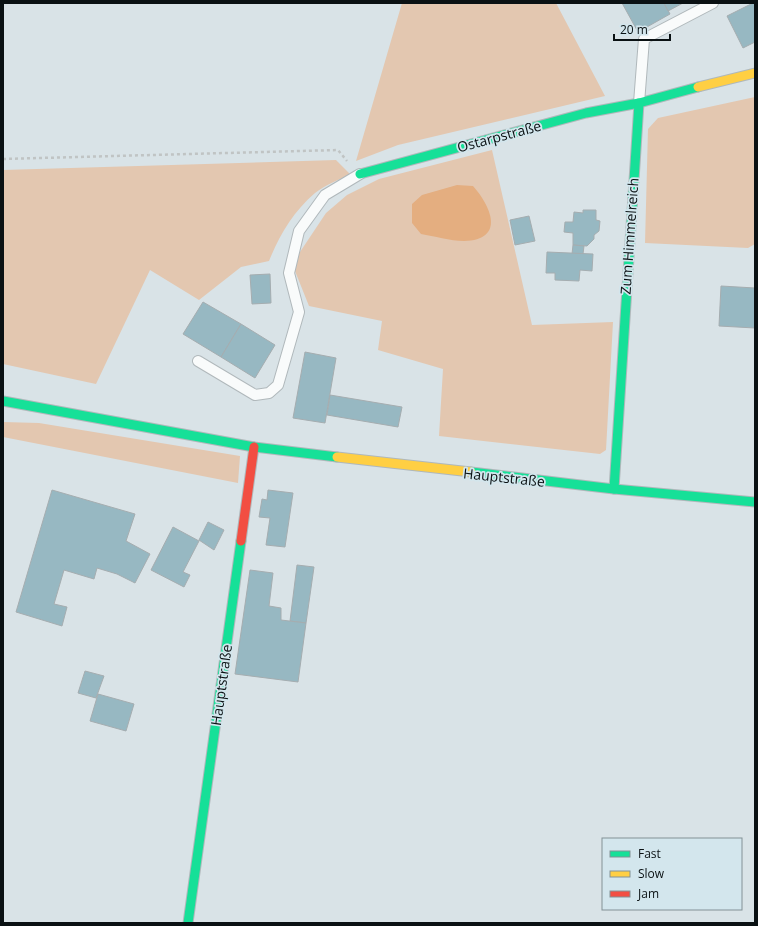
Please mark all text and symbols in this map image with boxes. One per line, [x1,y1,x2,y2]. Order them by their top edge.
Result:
scale bar [614,16,670,42]
text: 20 m [620,21,648,38]
street label: Ostarpstraße [455,116,543,156]
street label: Zum Himmelreich [615,177,643,295]
street label: Hauptstraße [462,463,546,491]
street label: Hauptstraße [206,643,236,727]
legend [602,838,742,910]
text: Fast [638,845,661,862]
text: Slow [638,865,665,882]
text: Jam [637,885,659,902]

